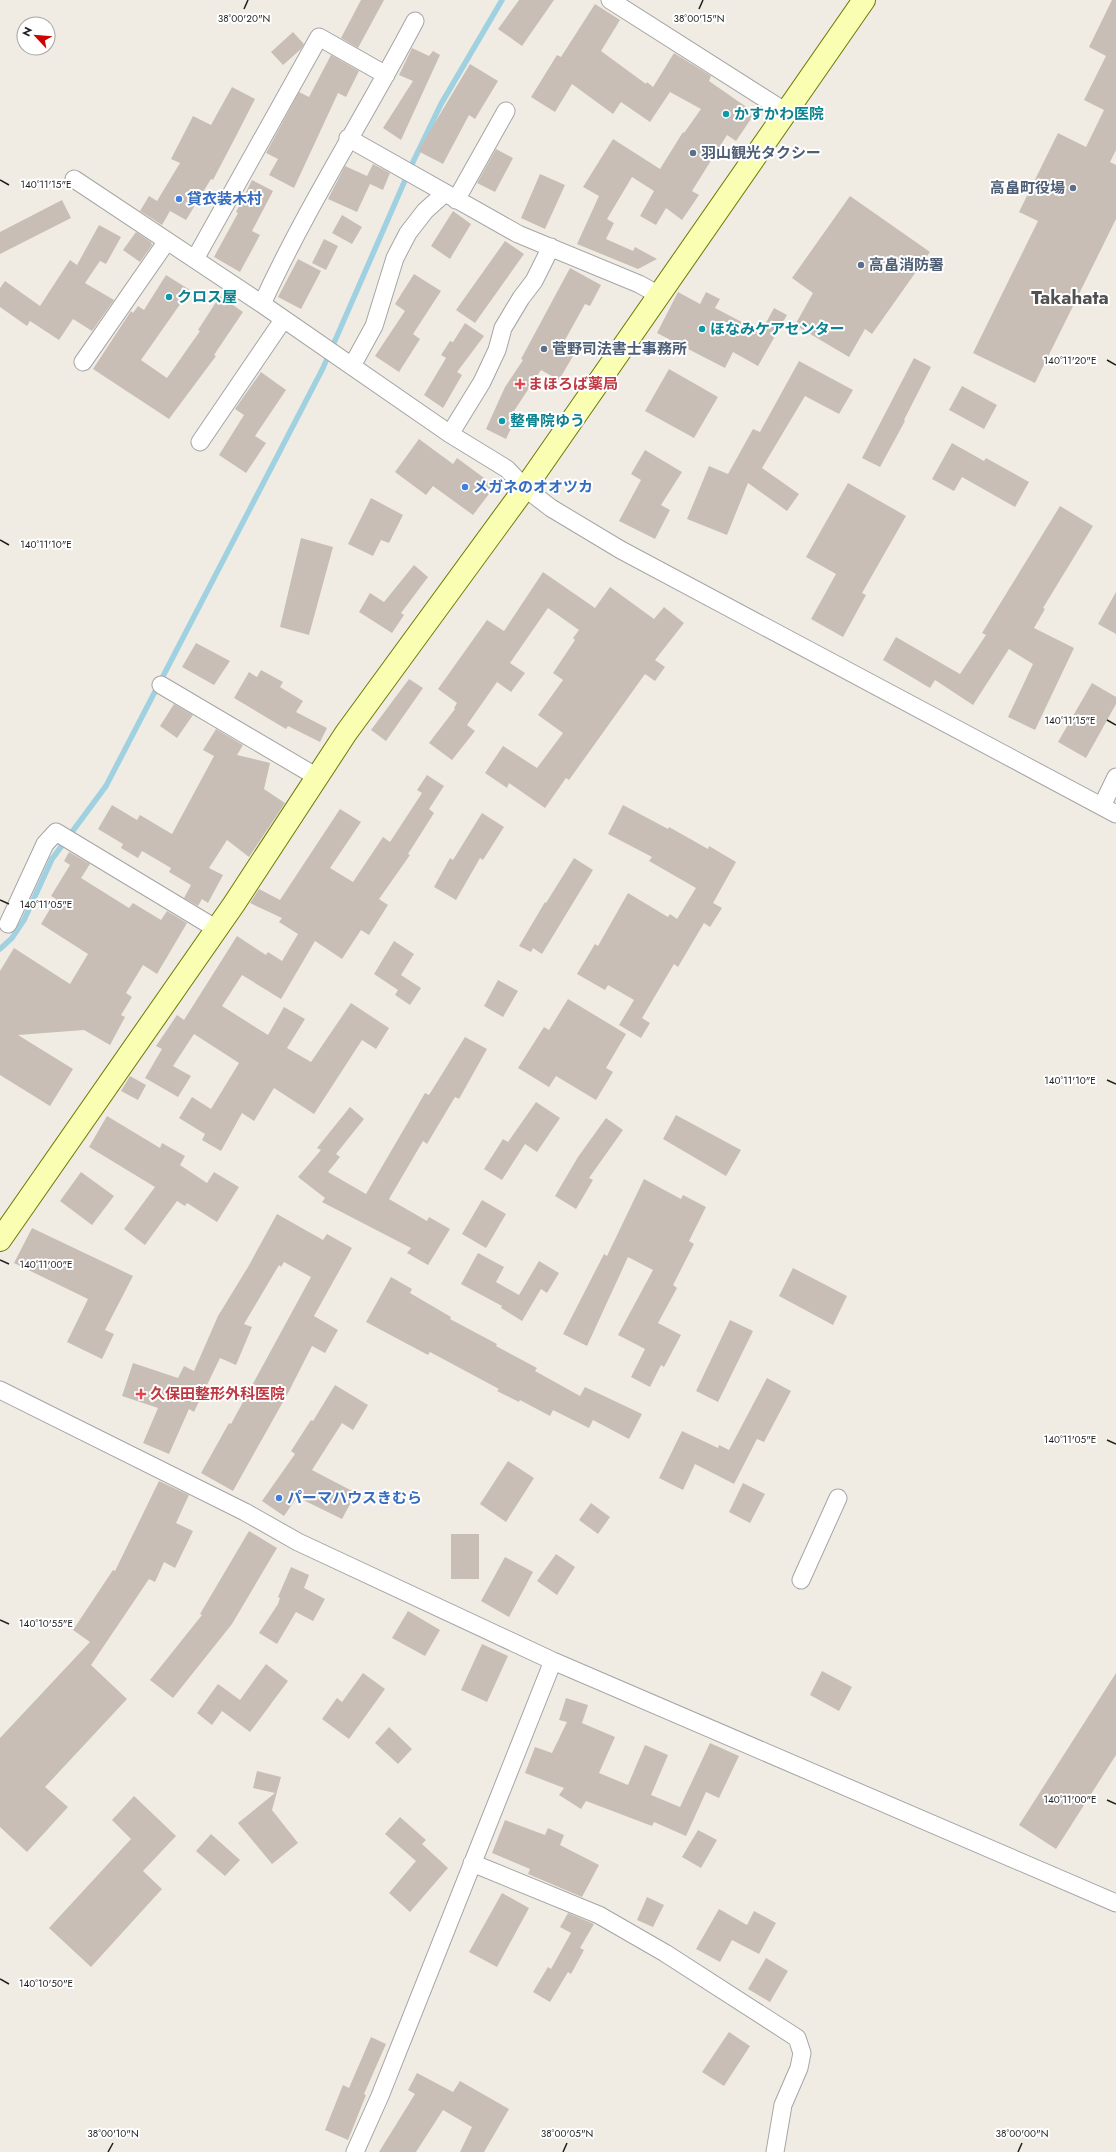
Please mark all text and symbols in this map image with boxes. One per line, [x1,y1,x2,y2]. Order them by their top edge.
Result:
text: 38°00'20"N [218,11,270,26]
text: 38°00'15"N [673,11,725,26]
north arrow [16,16,56,56]
text: N [18,24,36,39]
place label: かすかわ医院 [734,103,824,125]
marker: かすかわ医院 [721,109,731,119]
place label: 羽山観光タクシー [701,142,821,164]
marker: 羽山観光タクシー [688,148,698,158]
text: 140°11'15"E [20,177,72,192]
place label: 高畠町役場 [990,177,1065,199]
marker: 高畠町役場 [1068,183,1078,193]
place label: 貸衣装木村 [187,188,262,210]
marker: 貸衣装木村 [174,194,184,204]
place label: 高畠消防署 [869,254,944,276]
marker: 高畠消防署 [856,260,866,270]
district label: Takahata [1031,284,1109,311]
place label: クロス屋 [177,286,237,308]
marker: クロス屋 [164,292,174,302]
place label: ほなみケアセンター [710,318,845,340]
marker: ほなみケアセンター [697,324,707,334]
place label: 菅野司法書士事務所 [552,338,687,360]
marker: 菅野司法書士事務所 [539,344,549,354]
text: 140°11'20"E [1044,353,1096,368]
place label: まほろば薬局 [528,373,618,395]
marker: まほろば薬局 [515,379,525,389]
place label: 整骨院ゆう [510,410,585,432]
marker: 整骨院ゆう [497,416,507,426]
place label: メガネのオオツカ [473,476,593,498]
marker: メガネのオオツカ [460,482,470,492]
text: 140°11'10"E [20,537,72,552]
text: 140°11'15"E [1044,713,1096,728]
text: 140°11'05"E [20,897,72,912]
text: 140°11'10"E [1044,1073,1096,1088]
text: 140°11'00"E [19,1257,73,1272]
place label: 久保田整形外科医院 [150,1383,285,1405]
marker: 久保田整形外科医院 [135,1388,147,1400]
text: 140°11'05"E [1044,1432,1096,1447]
place label: パーマハウスきむら [287,1487,422,1509]
marker: パーマハウスきむら [274,1493,284,1503]
text: 140°10'55"E [19,1616,73,1631]
text: 140°11'00"E [1043,1792,1097,1807]
text: 140°10'50"E [19,1976,73,1991]
text: 38°00'10"N [87,2126,139,2141]
text: 38°00'05"N [541,2126,593,2141]
text: 38°00'00"N [996,2126,1048,2141]

